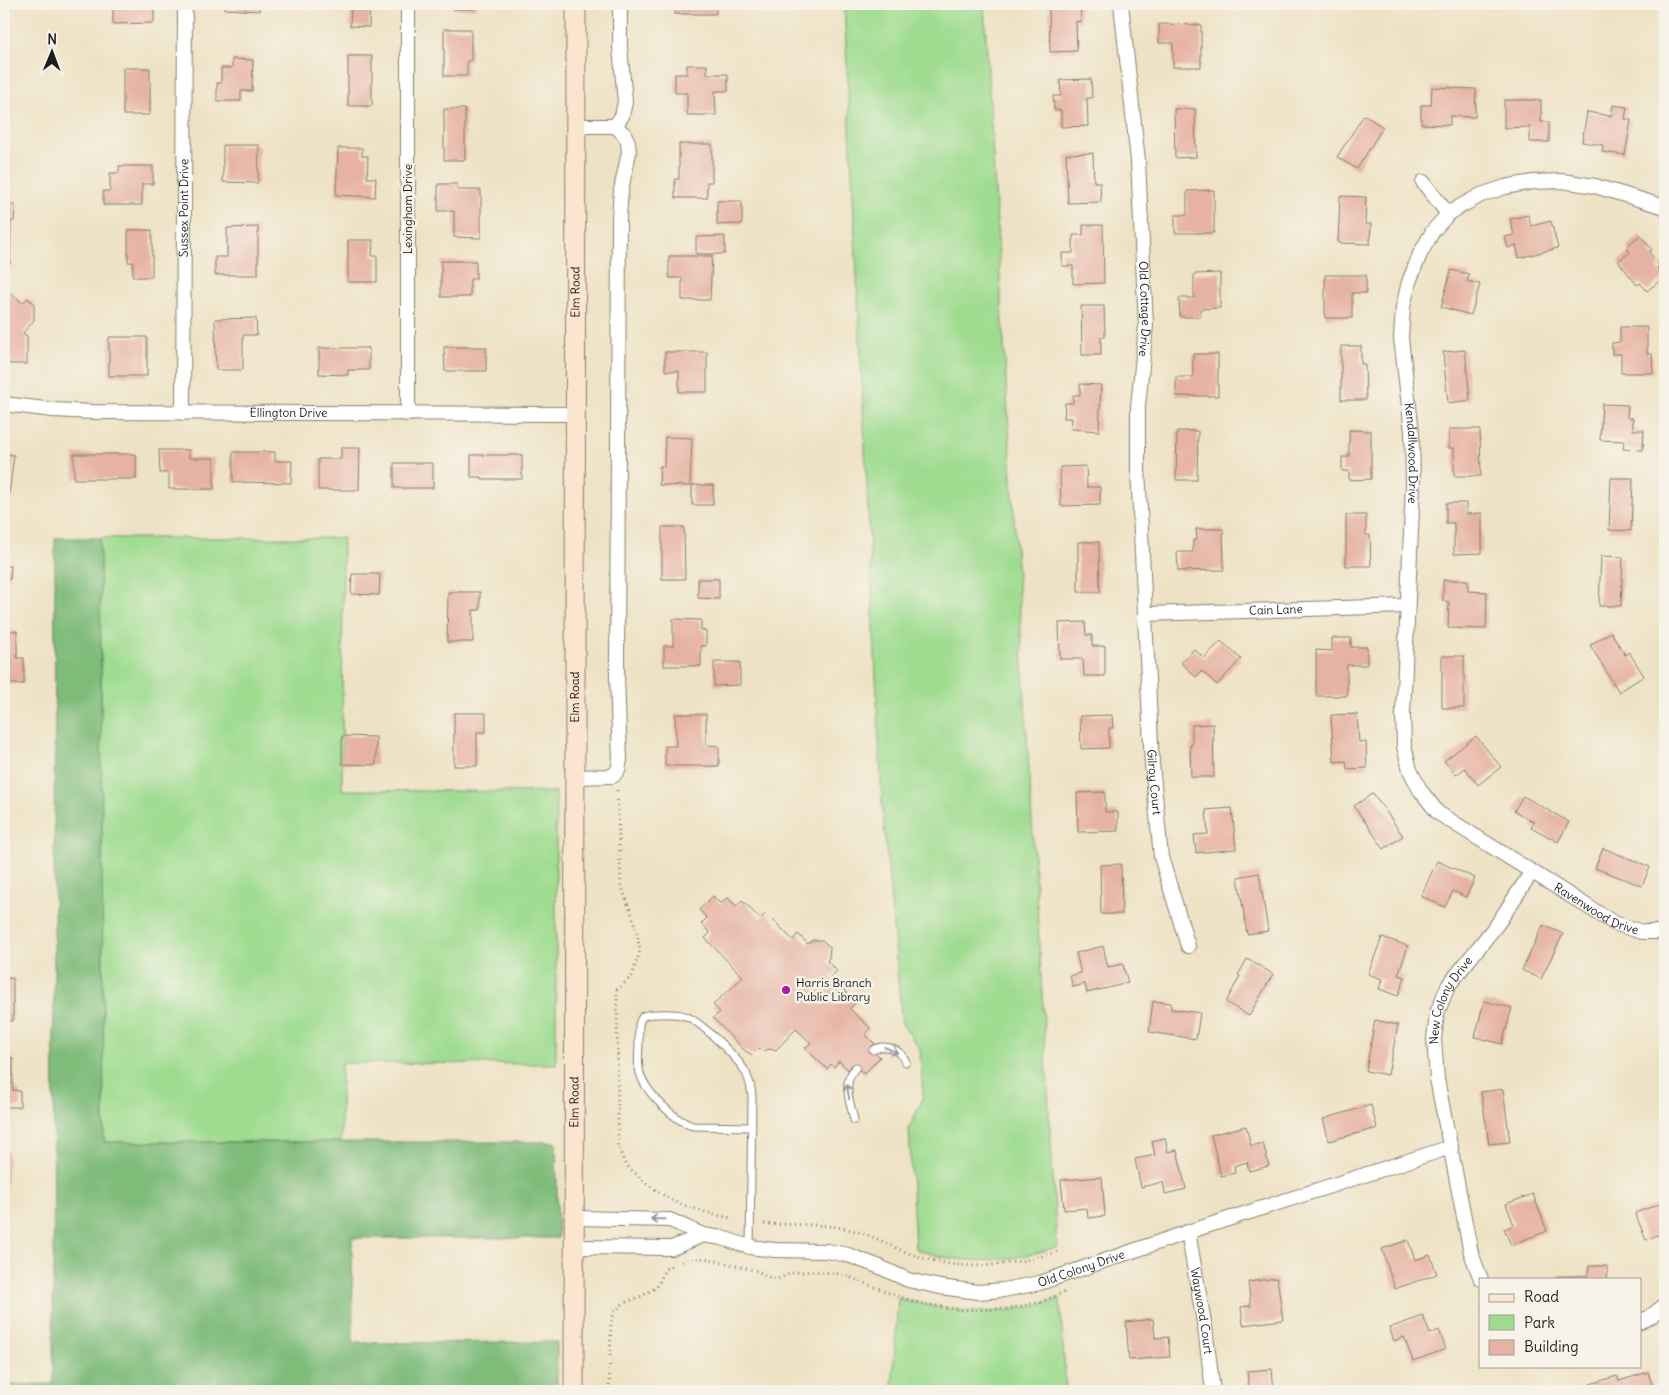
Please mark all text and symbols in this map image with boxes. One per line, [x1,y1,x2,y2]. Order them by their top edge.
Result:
north arrow [28,28,78,78]
text: N [47,30,57,48]
street label: Sussex Point Drive [176,159,191,257]
street label: Lexingham Drive [400,164,415,254]
street label: Old Cottage Drive [1136,261,1154,357]
street label: Elm Road [568,266,583,318]
street label: Kendallwood Drive [1402,402,1421,504]
street label: Ellington Drive [250,405,328,420]
street label: Cain Lane [1249,601,1303,618]
street label: Elm Road [567,671,582,723]
street label: Gilroy Court [1144,749,1165,816]
street label: Ravenwood Drive [1551,879,1641,937]
street label: New Colony Drive [1426,953,1475,1045]
place label: Harris Branch Public Library [796,975,872,1004]
marker: Harris Branch Public Library [780,984,792,996]
one-way arrow [883,1045,898,1055]
street label: Elm Road [566,1076,581,1128]
one-way arrow [843,1085,853,1101]
one-way arrow [650,1215,666,1224]
street label: Old Colony Drive [1036,1246,1127,1290]
street label: Waywood Court [1187,1266,1216,1355]
legend [1479,1278,1642,1368]
text: Road [1524,1287,1559,1306]
text: Park [1524,1313,1555,1332]
text: Building [1524,1337,1579,1356]

